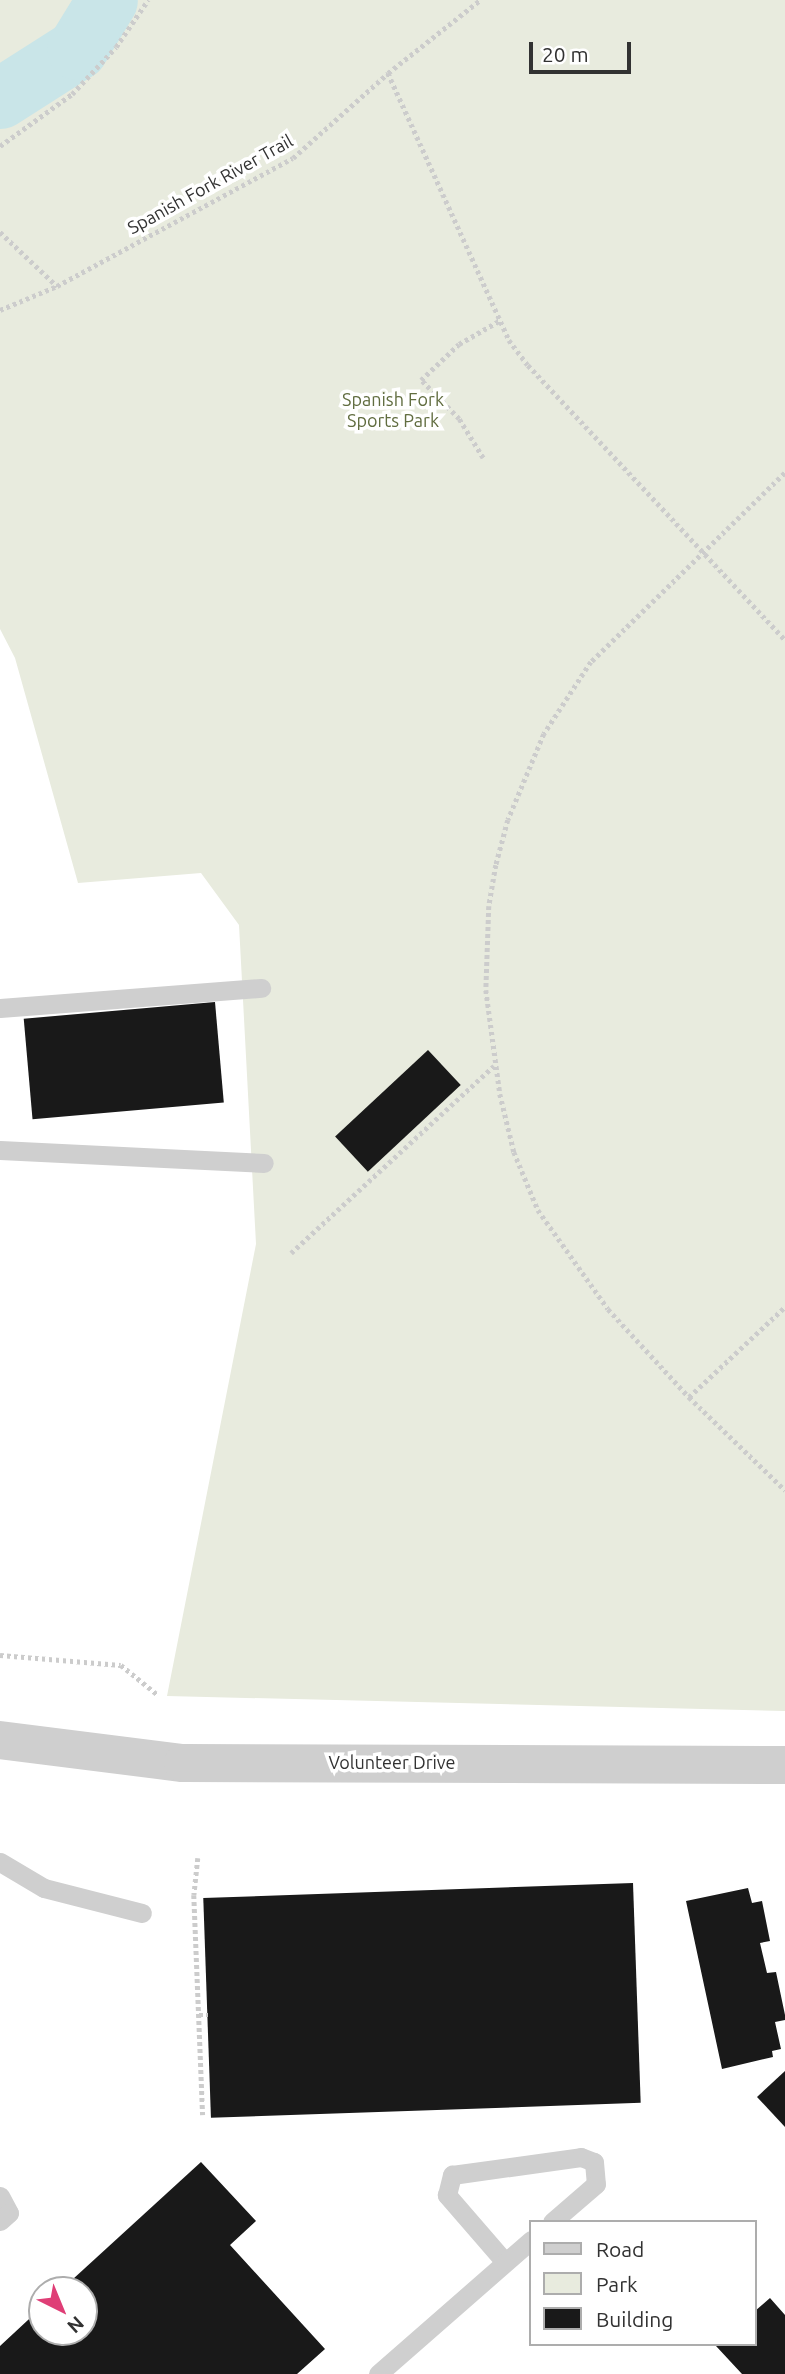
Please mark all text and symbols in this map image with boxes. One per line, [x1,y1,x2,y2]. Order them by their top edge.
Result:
scale bar [533,28,634,72]
text: 20 m [542,42,589,66]
street label: Spanish Fork River Trail [123,130,297,238]
park label: Spanish Fork Sports Park [342,389,444,432]
street label: Volunteer Drive [329,1751,455,1773]
legend [530,2220,757,2346]
text: Road [596,2237,644,2261]
text: Park [596,2272,638,2296]
north arrow [28,2276,98,2346]
text: Building [596,2307,673,2331]
text: N [63,2312,89,2338]

